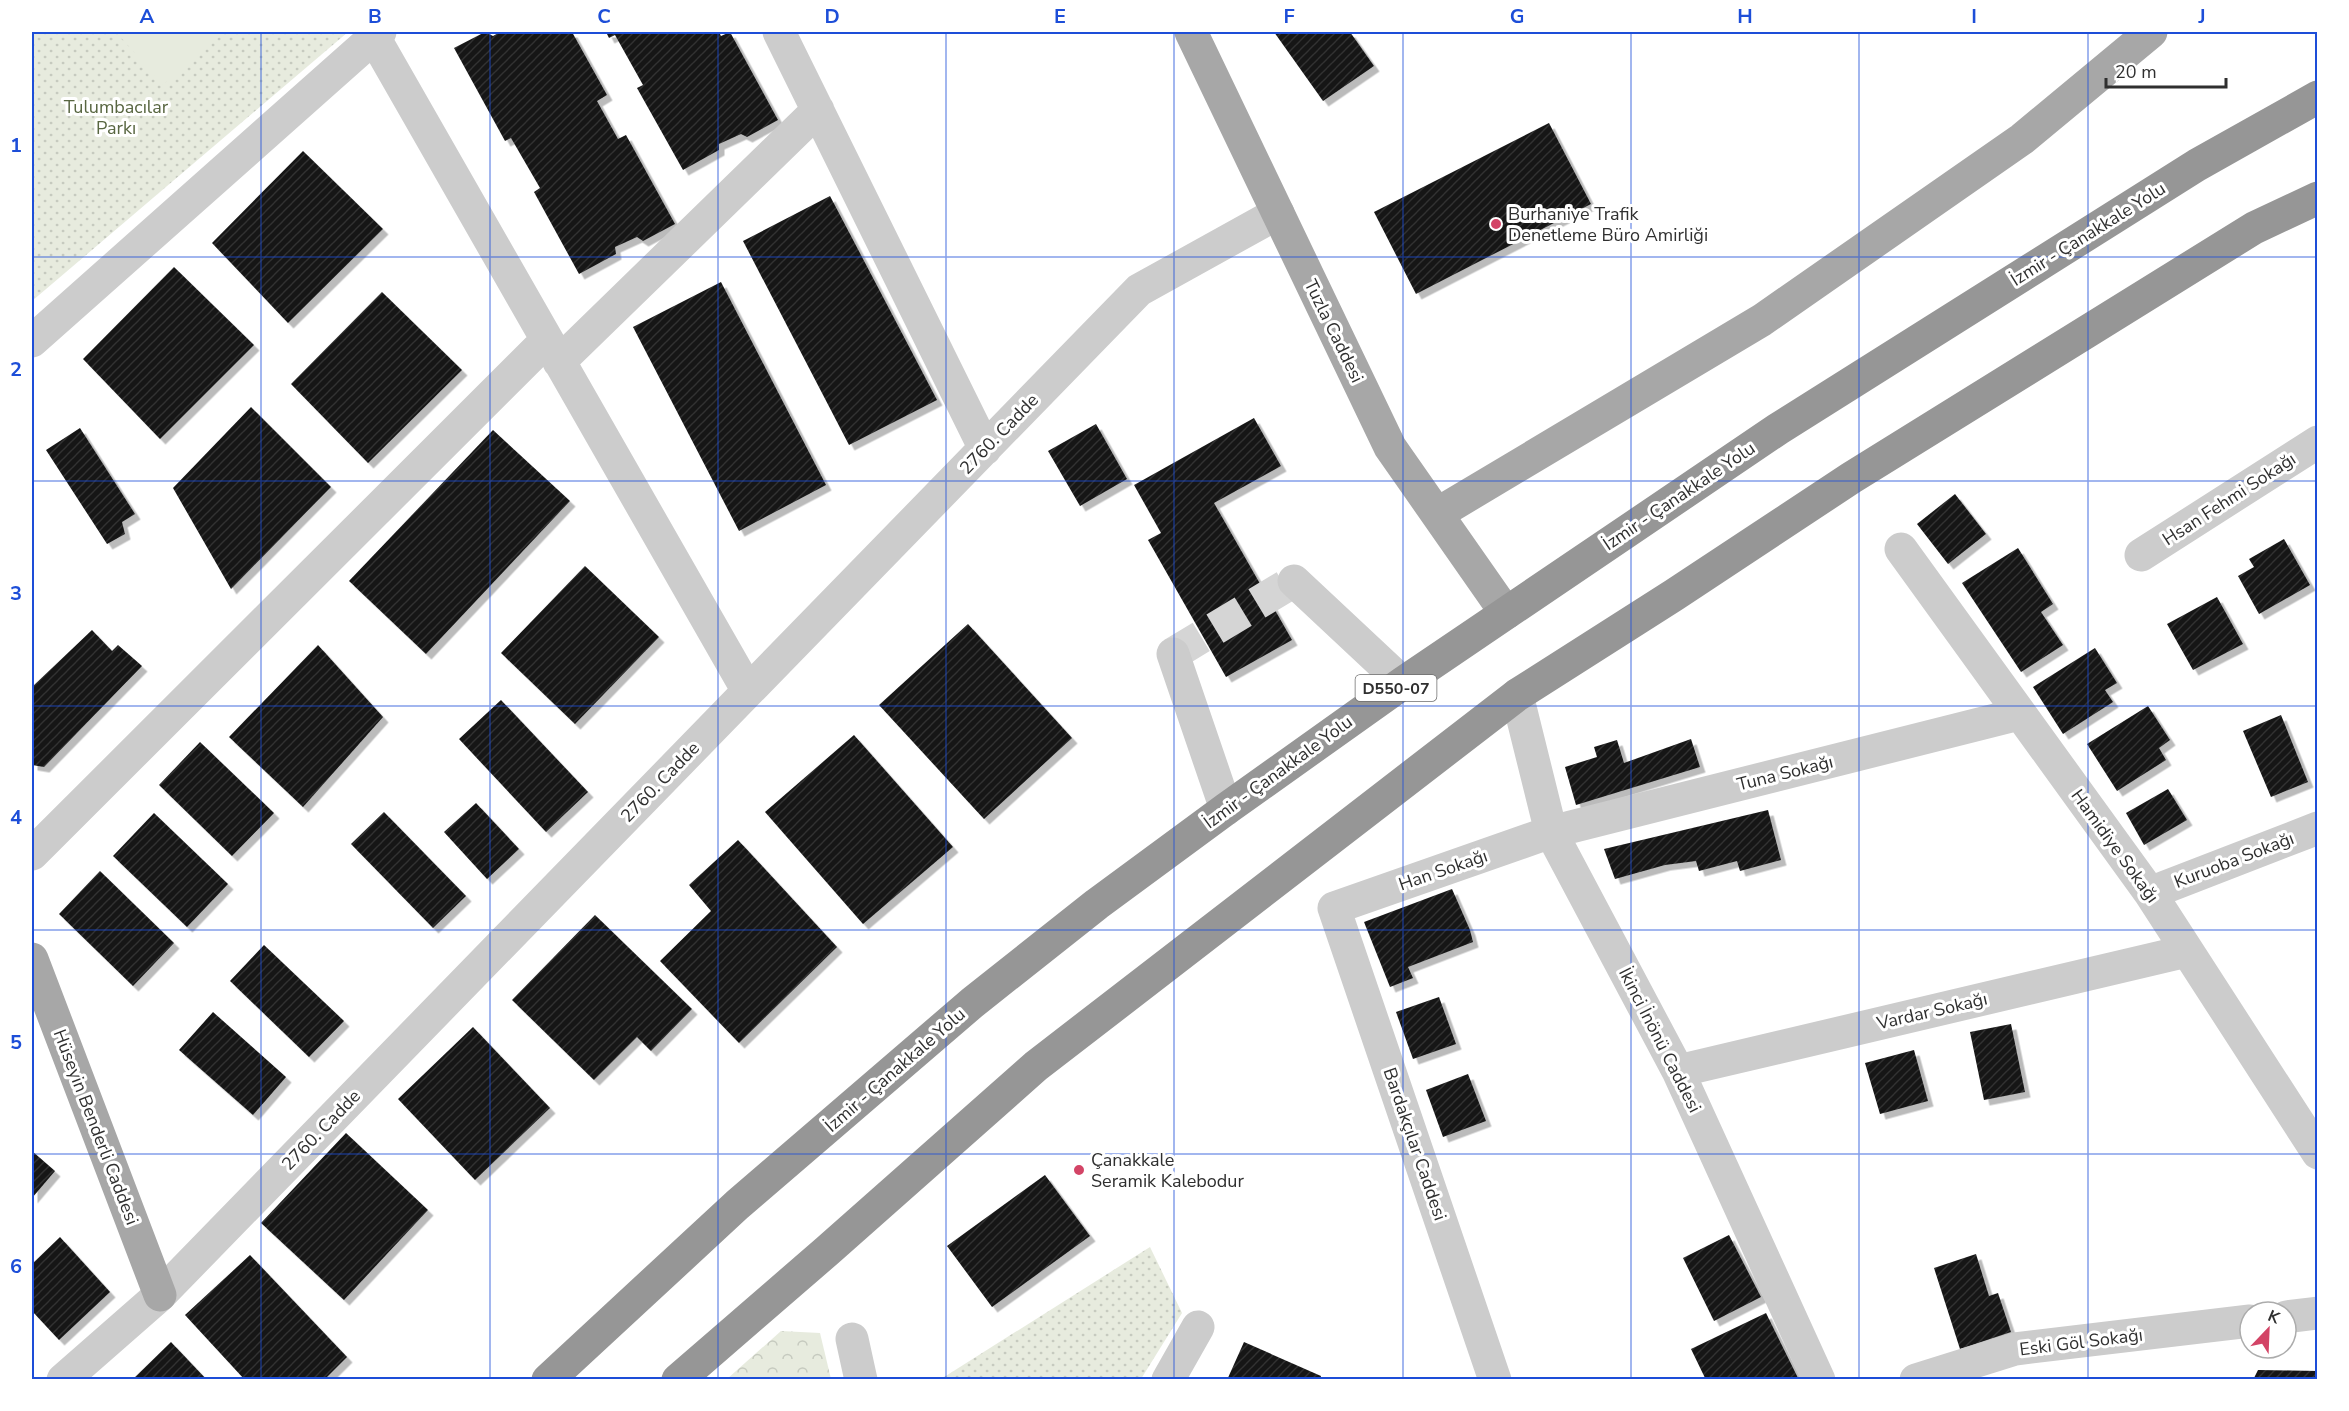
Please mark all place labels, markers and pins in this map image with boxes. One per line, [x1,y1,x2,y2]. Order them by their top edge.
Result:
place label: Burhaniye Trafik Denetleme Büro Amirliği [1508,202,1708,247]
marker: Burhaniye Trafik Denetleme Büro Amirliği [1489,217,1503,231]
place label: Çanakkale Seramik Kalebodur [1091,1148,1244,1193]
marker: Çanakkale Seramik Kalebodur [1072,1163,1086,1177]

